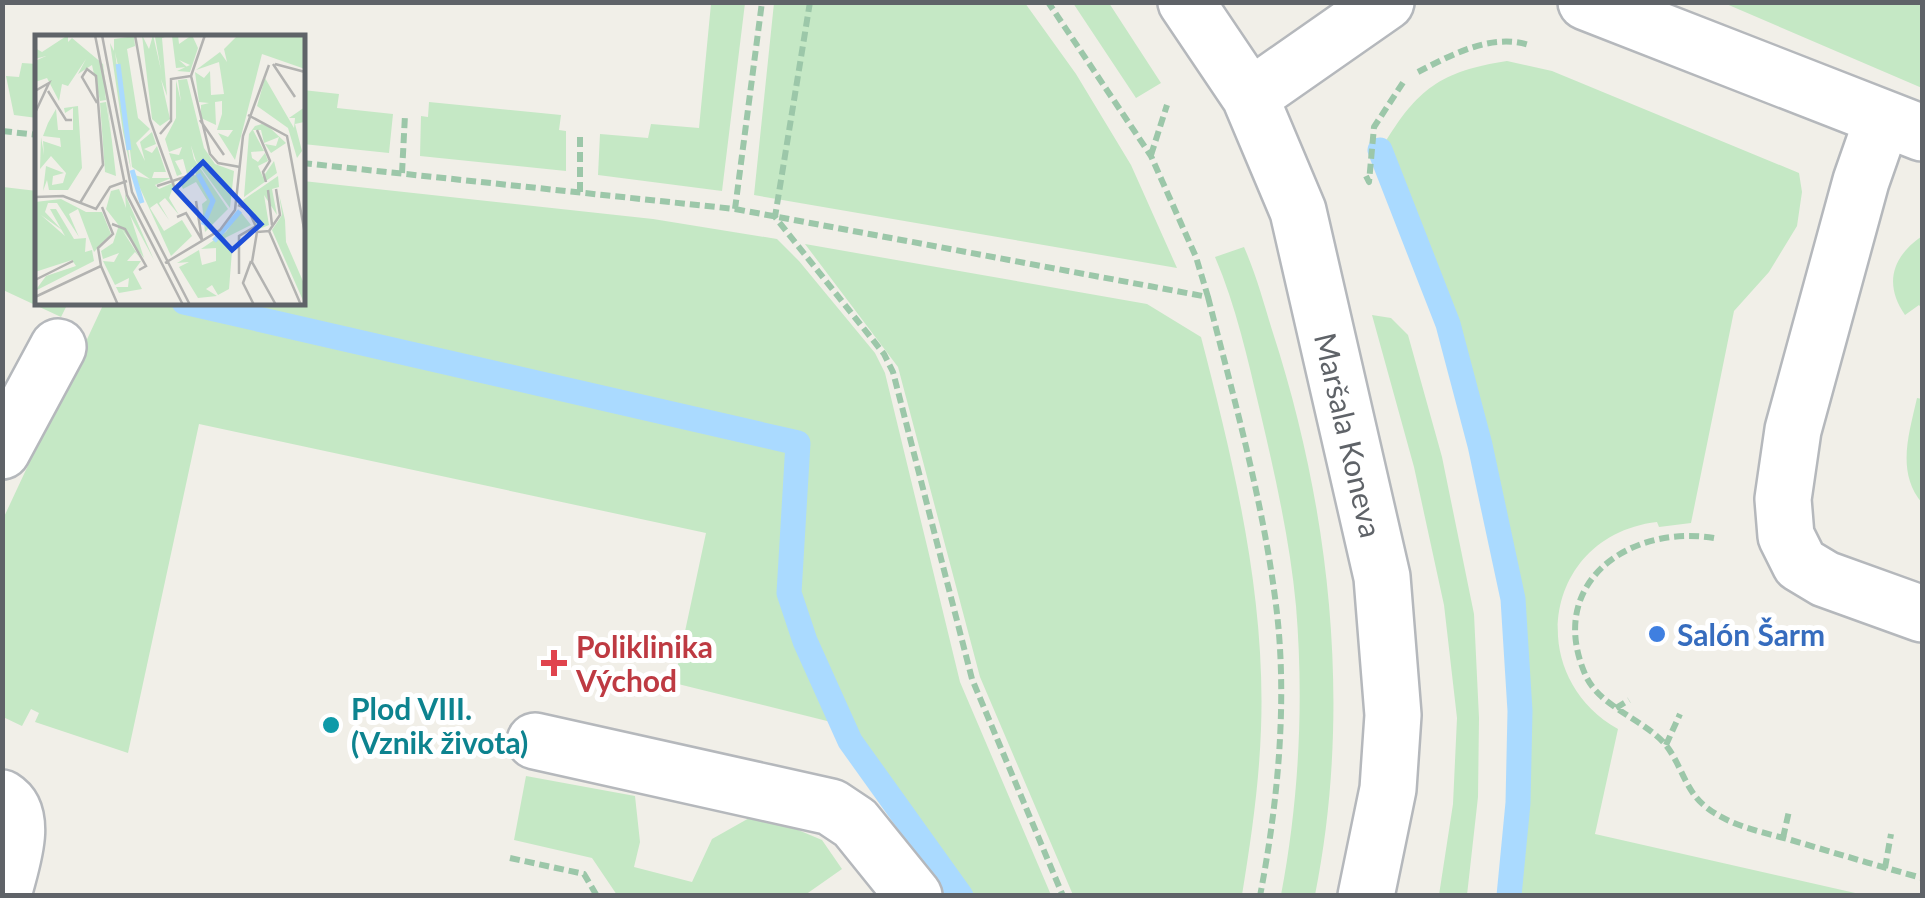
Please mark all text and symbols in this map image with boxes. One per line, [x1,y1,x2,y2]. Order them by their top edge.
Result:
inset map [35,35,305,305]
street label: Maršala Koneva [1308,329,1390,541]
place label: Salón Šarm [1677,616,1825,652]
marker: Salón Šarm [1646,623,1668,645]
place label: Poliklinika Východ [575,628,713,698]
marker: Poliklinika Východ [541,650,567,676]
place label: Plod VIII. (Vznik života) [351,690,528,760]
marker: Plod VIII. (Vznik života) [320,714,342,736]

